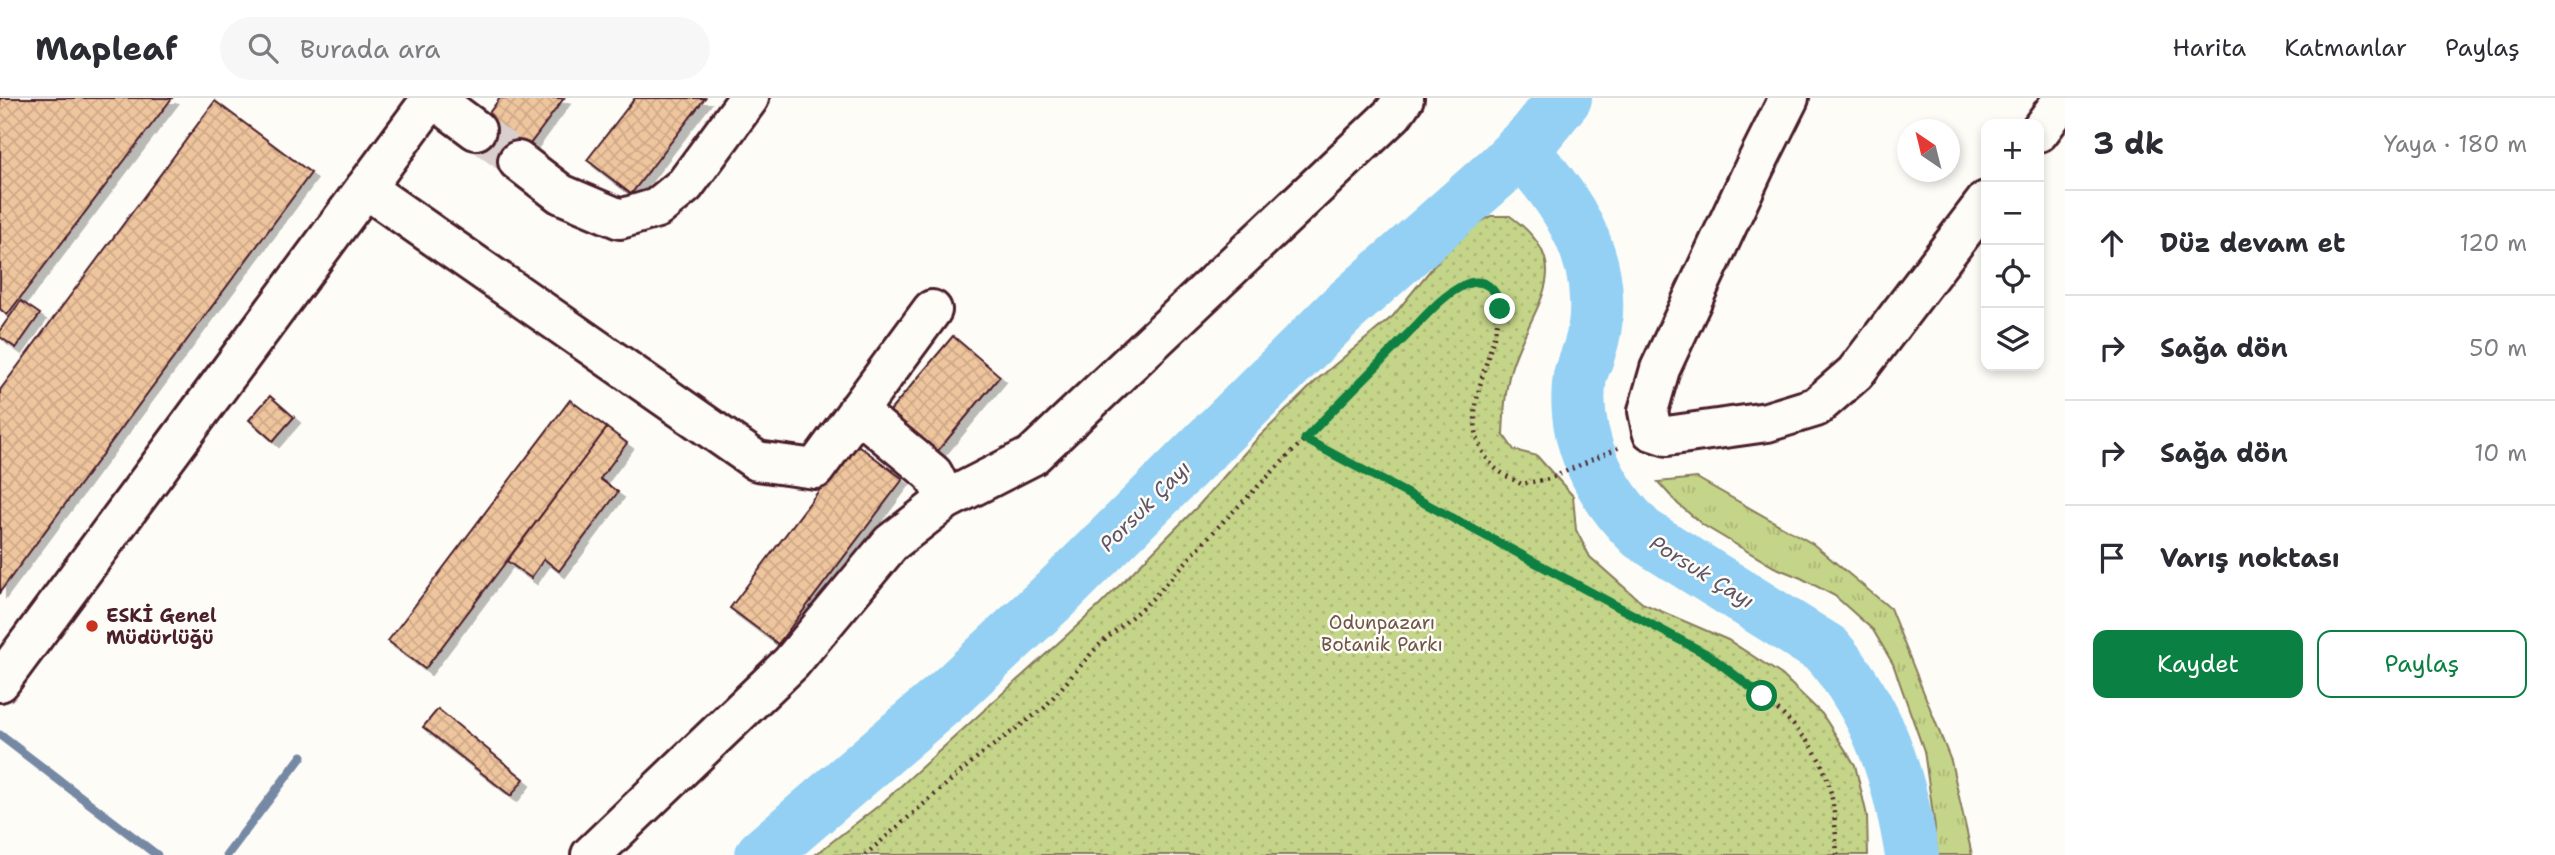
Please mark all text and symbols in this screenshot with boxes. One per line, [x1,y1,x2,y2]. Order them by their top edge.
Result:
search box [220,17,710,80]
text: Mapleaf [35,26,178,71]
icon: search [244,29,282,67]
text: Burada ara [300,31,441,66]
text: Harita [2173,32,2246,64]
text: Katmanlar [2284,32,2407,64]
text: Paylaş [2445,32,2520,64]
north arrow [1897,119,1960,182]
map controls [1981,119,2044,371]
button: + [1981,119,2044,182]
text: 3 dk [2093,123,2164,164]
text: Yaya · 180 m [2384,129,2527,159]
button: − [1981,182,2044,245]
icon: ahead [2093,224,2131,262]
text: Düz devam et [2160,225,2345,260]
text: 120 m [2459,228,2527,258]
button: locate [1981,245,2044,308]
route end [1484,293,1515,324]
button: layers [1981,308,2044,371]
icon: right [2093,329,2131,367]
text: Sağa dön [2160,330,2288,365]
text: 50 m [2469,333,2527,363]
icon: right [2093,434,2131,472]
text: Sağa dön [2160,435,2288,470]
text: 10 m [2474,438,2527,468]
water label: Porsuk Çayı [1093,454,1197,558]
water label: Porsuk Çayı [1645,529,1759,615]
icon: arrive [2093,539,2131,577]
text: Varış noktası [2160,540,2340,575]
place label: ESKİ Genel Müdürlüğü [106,603,217,650]
park label: Odunpazarı Botanik Parkı [1321,610,1443,657]
marker: ESKİ Genel Müdürlüğü [84,618,100,634]
button: Kaydet [2093,630,2303,698]
button: Paylaş [2317,630,2527,698]
route start [1746,680,1777,711]

